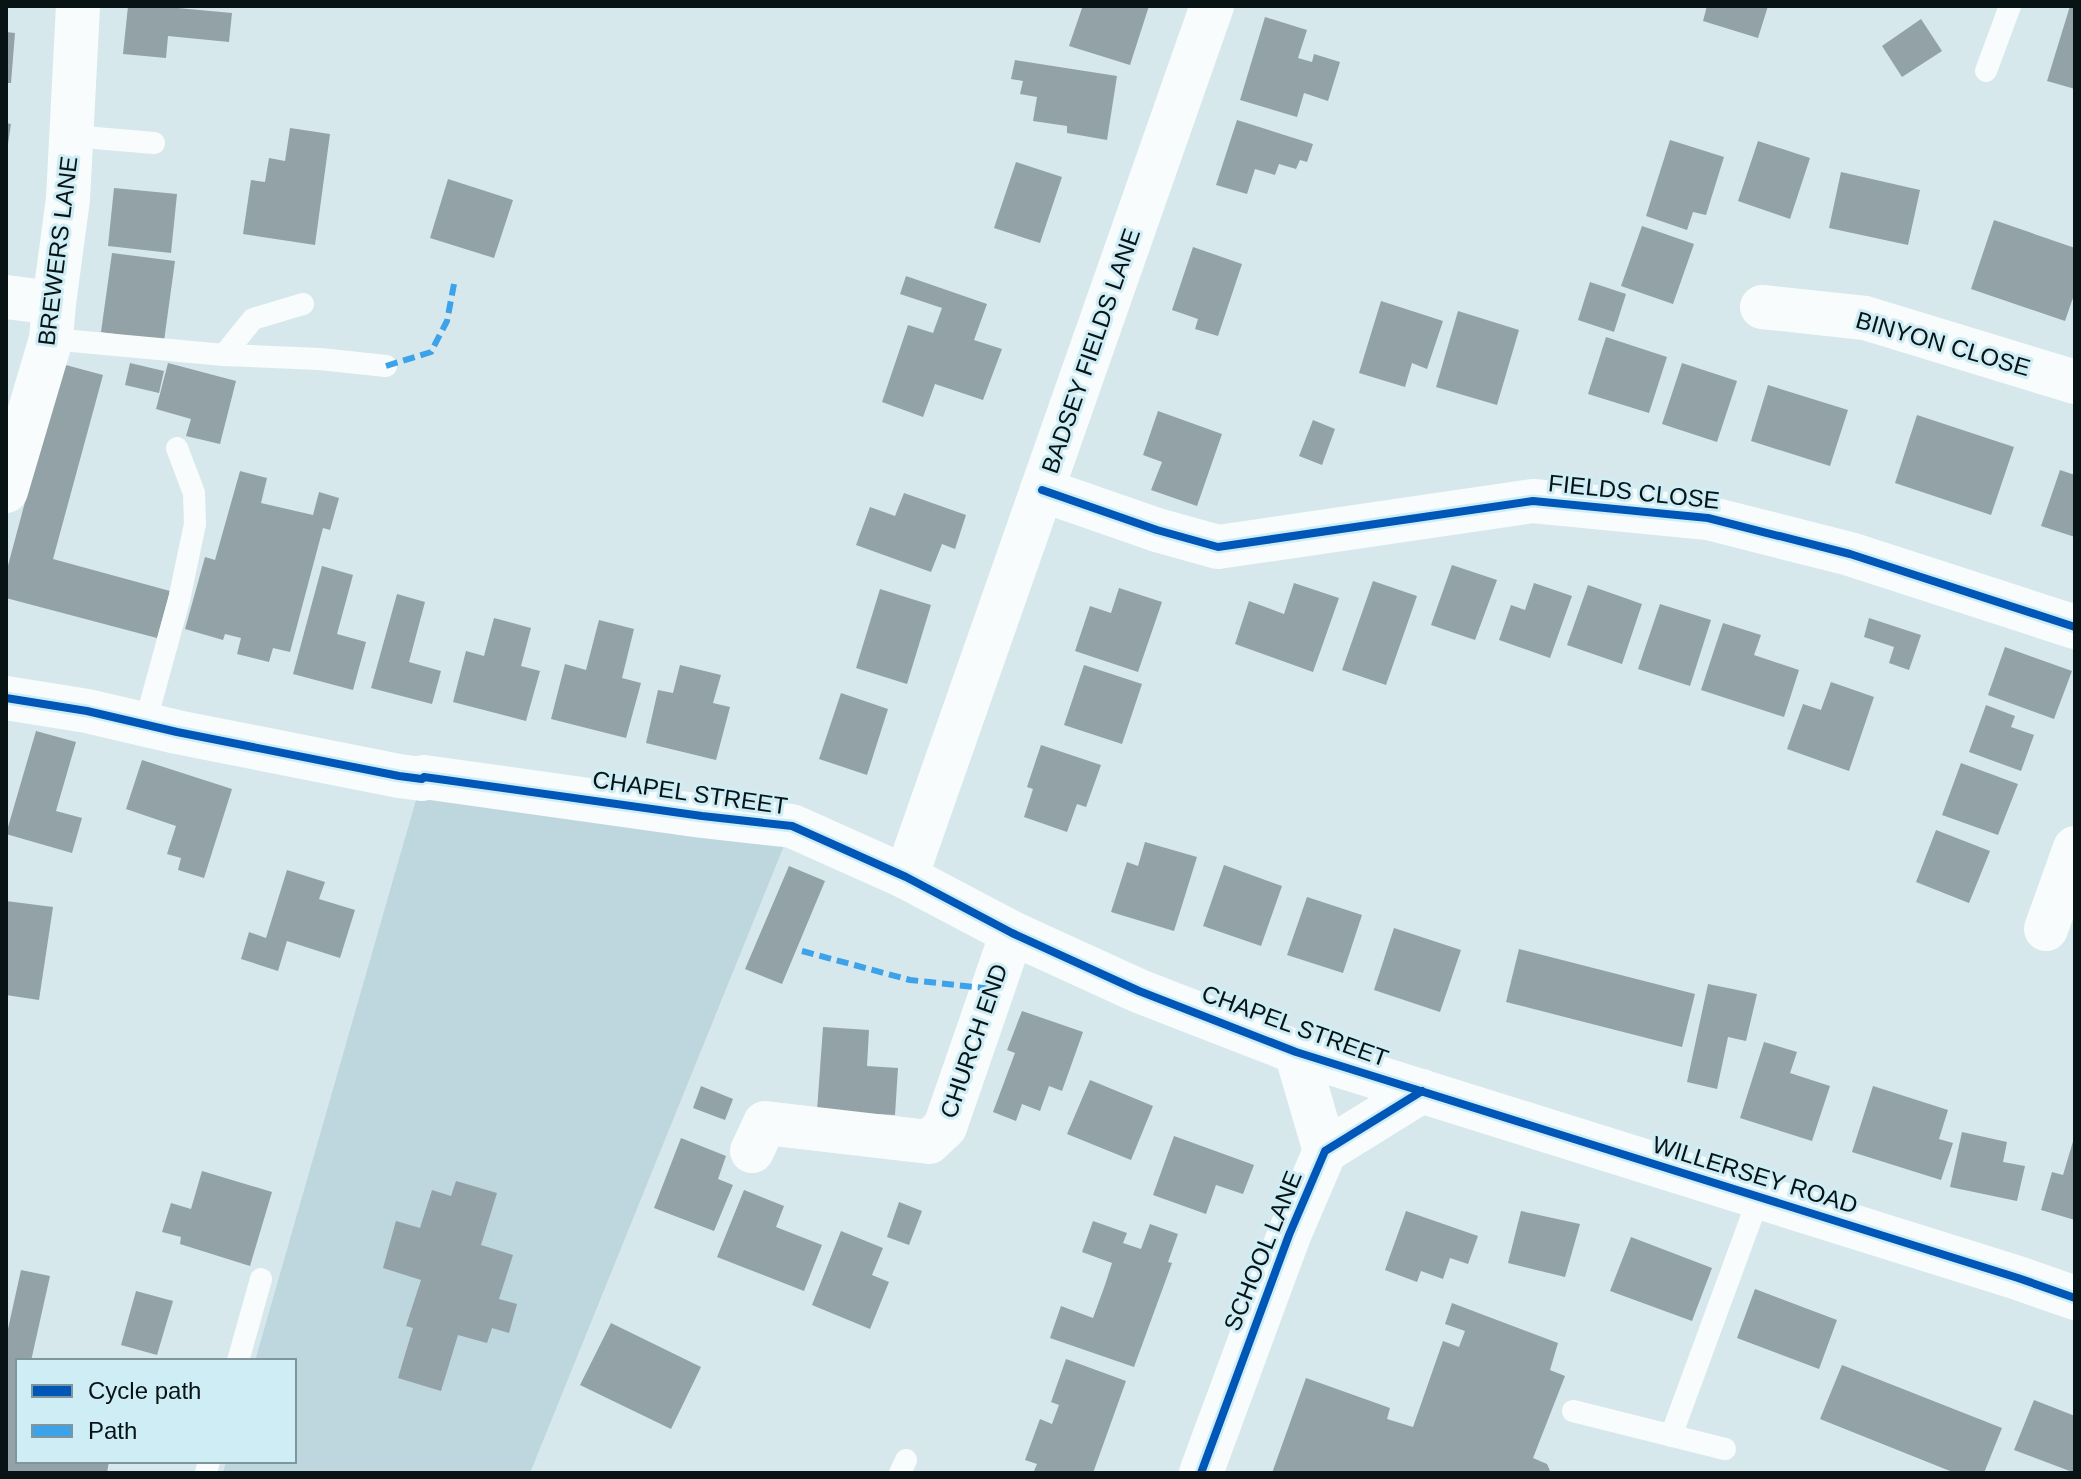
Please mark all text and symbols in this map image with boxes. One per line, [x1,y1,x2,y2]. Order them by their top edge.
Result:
street label: BREWERS LANE [32,155,83,347]
street label: BADSEY FIELDS LANE [1036,225,1145,477]
street label: BINYON CLOSE [1853,306,2033,381]
street label: FIELDS CLOSE [1547,469,1721,514]
street label: CHAPEL STREET [591,765,790,820]
street label: CHURCH END [934,960,1013,1122]
street label: CHAPEL STREET [1198,979,1392,1072]
street label: WILLERSEY ROAD [1649,1130,1861,1219]
street label: SCHOOL LANE [1218,1167,1307,1335]
legend [16,1359,296,1463]
text: Cycle path [88,1377,201,1404]
text: Path [88,1417,137,1444]

